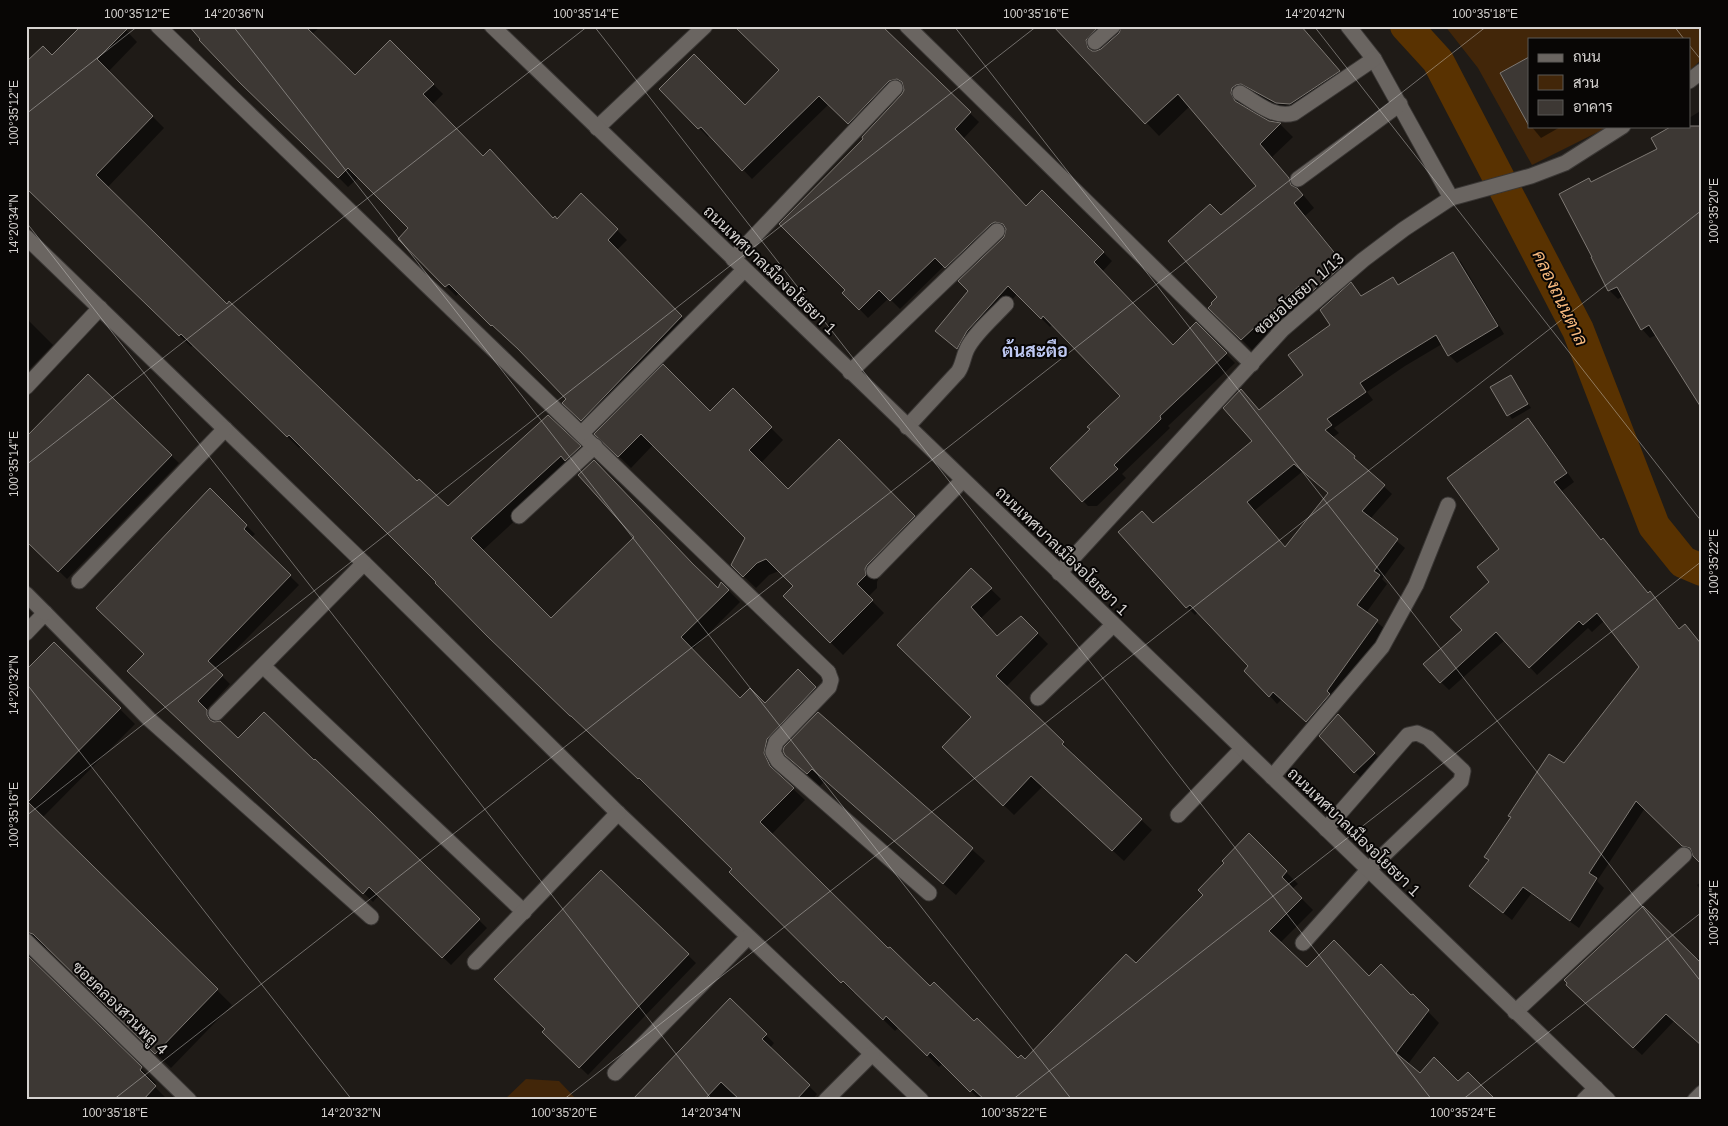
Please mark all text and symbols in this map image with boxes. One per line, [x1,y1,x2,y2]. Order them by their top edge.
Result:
text: 100°35'12"E [104,7,170,21]
text: 14°20'36"N [204,7,264,21]
text: 100°35'14"E [553,7,619,21]
text: 100°35'16"E [1003,7,1069,21]
text: 14°20'42"N [1285,7,1345,21]
text: 100°35'18"E [1452,7,1518,21]
legend [1528,38,1690,128]
text: ถนน [1573,48,1601,65]
text: สวน [1573,74,1599,91]
text: 100°35'12"E [7,80,21,146]
text: อาคาร [1573,98,1613,115]
text: 100°35'20"E [1707,178,1721,244]
text: 14°20'34"N [7,194,21,254]
street label: ถนนเทศบาลเมืองอโยธยา 1 [700,200,842,338]
street label: ซอยอโยธยา 1/13 [1249,247,1347,339]
water label: คลองถนนตาล [1528,247,1592,349]
district label: ต้นสะตือ [1002,339,1068,361]
text: 100°35'14"E [7,431,21,497]
street label: ถนนเทศบาลเมืองอโยธยา 1 [992,481,1134,619]
text: 100°35'22"E [1707,529,1721,595]
text: 14°20'32"N [7,655,21,715]
street label: ถนนเทศบาลเมืองอโยธยา 1 [1284,762,1426,900]
text: 100°35'16"E [7,782,21,848]
text: 100°35'24"E [1707,880,1721,946]
street label: ซอยคลองสวนพลู 4 [67,958,171,1060]
text: 100°35'18"E [82,1106,148,1120]
text: 14°20'32"N [321,1106,381,1120]
text: 100°35'20"E [531,1106,597,1120]
text: 14°20'34"N [681,1106,741,1120]
text: 100°35'22"E [981,1106,1047,1120]
text: 100°35'24"E [1430,1106,1496,1120]

